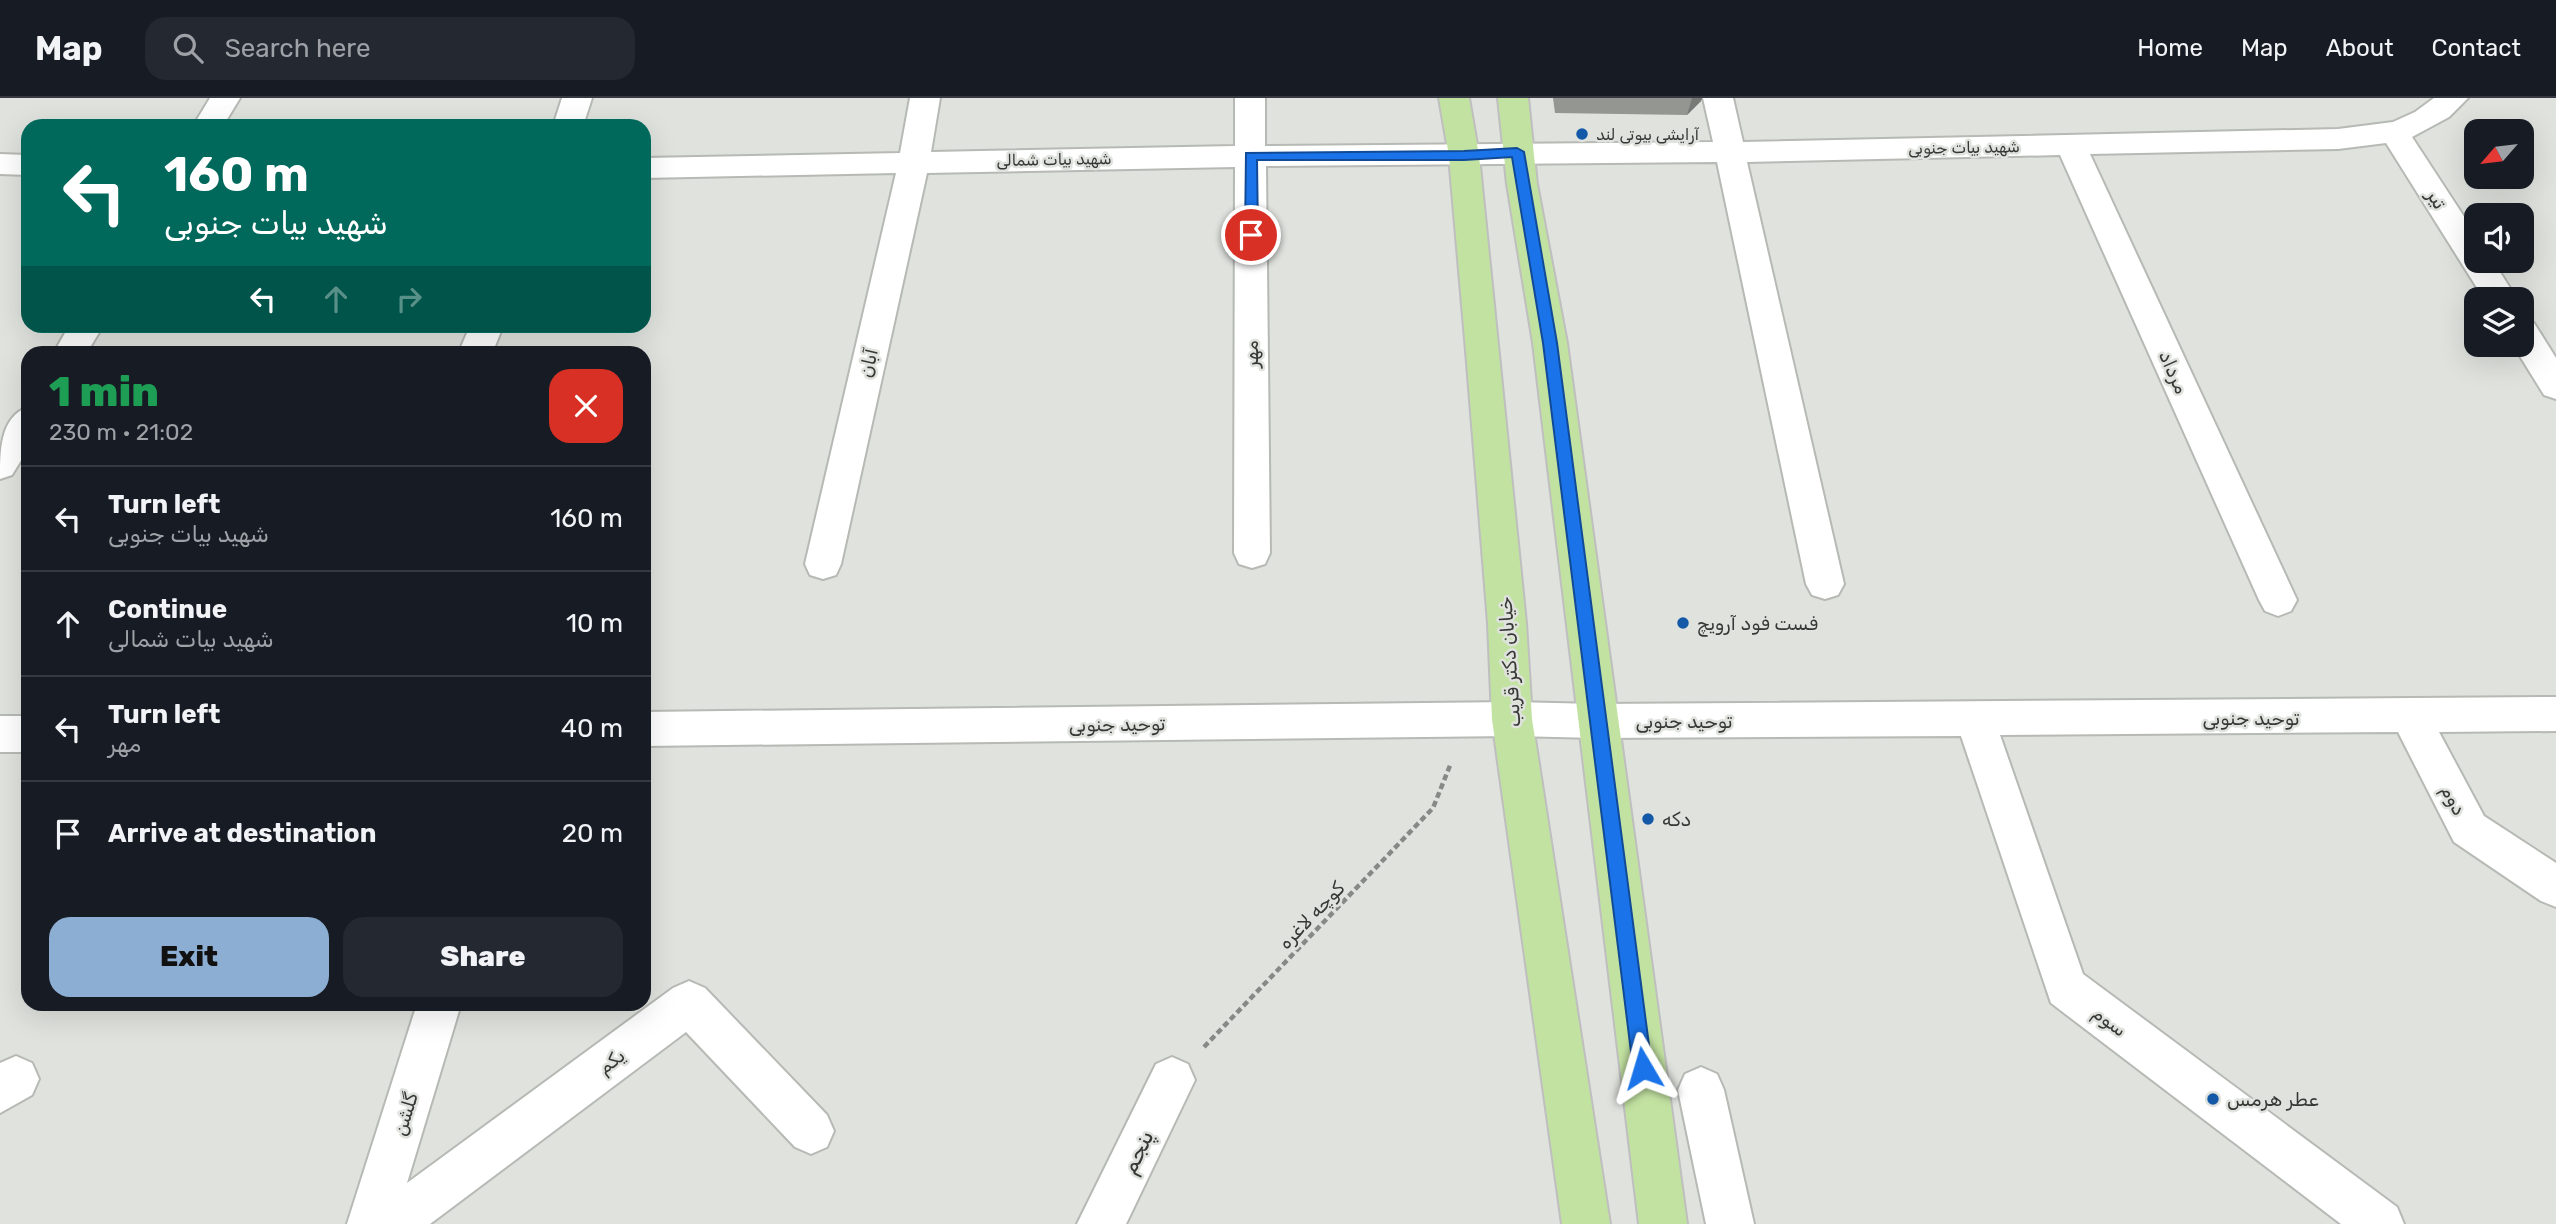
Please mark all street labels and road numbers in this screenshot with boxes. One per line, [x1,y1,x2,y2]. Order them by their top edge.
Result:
street label: شهید بیات جنوبی [1908,137,2020,159]
street label: شهید بیات شمالی [996,149,1112,171]
street label: تیر [2421,184,2451,213]
street label: مهر [1240,340,1263,369]
street label: آبان [854,346,883,380]
street label: مرداد [2154,347,2193,397]
street label: خیابان دکتر قریب [1493,596,1526,728]
street label: توحید جنوبی [2203,707,2300,730]
street label: توحید جنوبی [1636,710,1733,733]
street label: توحید جنوبی [1068,712,1166,737]
street label: دوم [2435,781,2471,820]
street label: کوچه لاغره [1273,876,1350,954]
street label: سوم [2088,1001,2131,1042]
street label: یکم [593,1044,630,1080]
street label: گلشن [388,1089,423,1139]
street label: پنجم [1114,1125,1161,1179]

